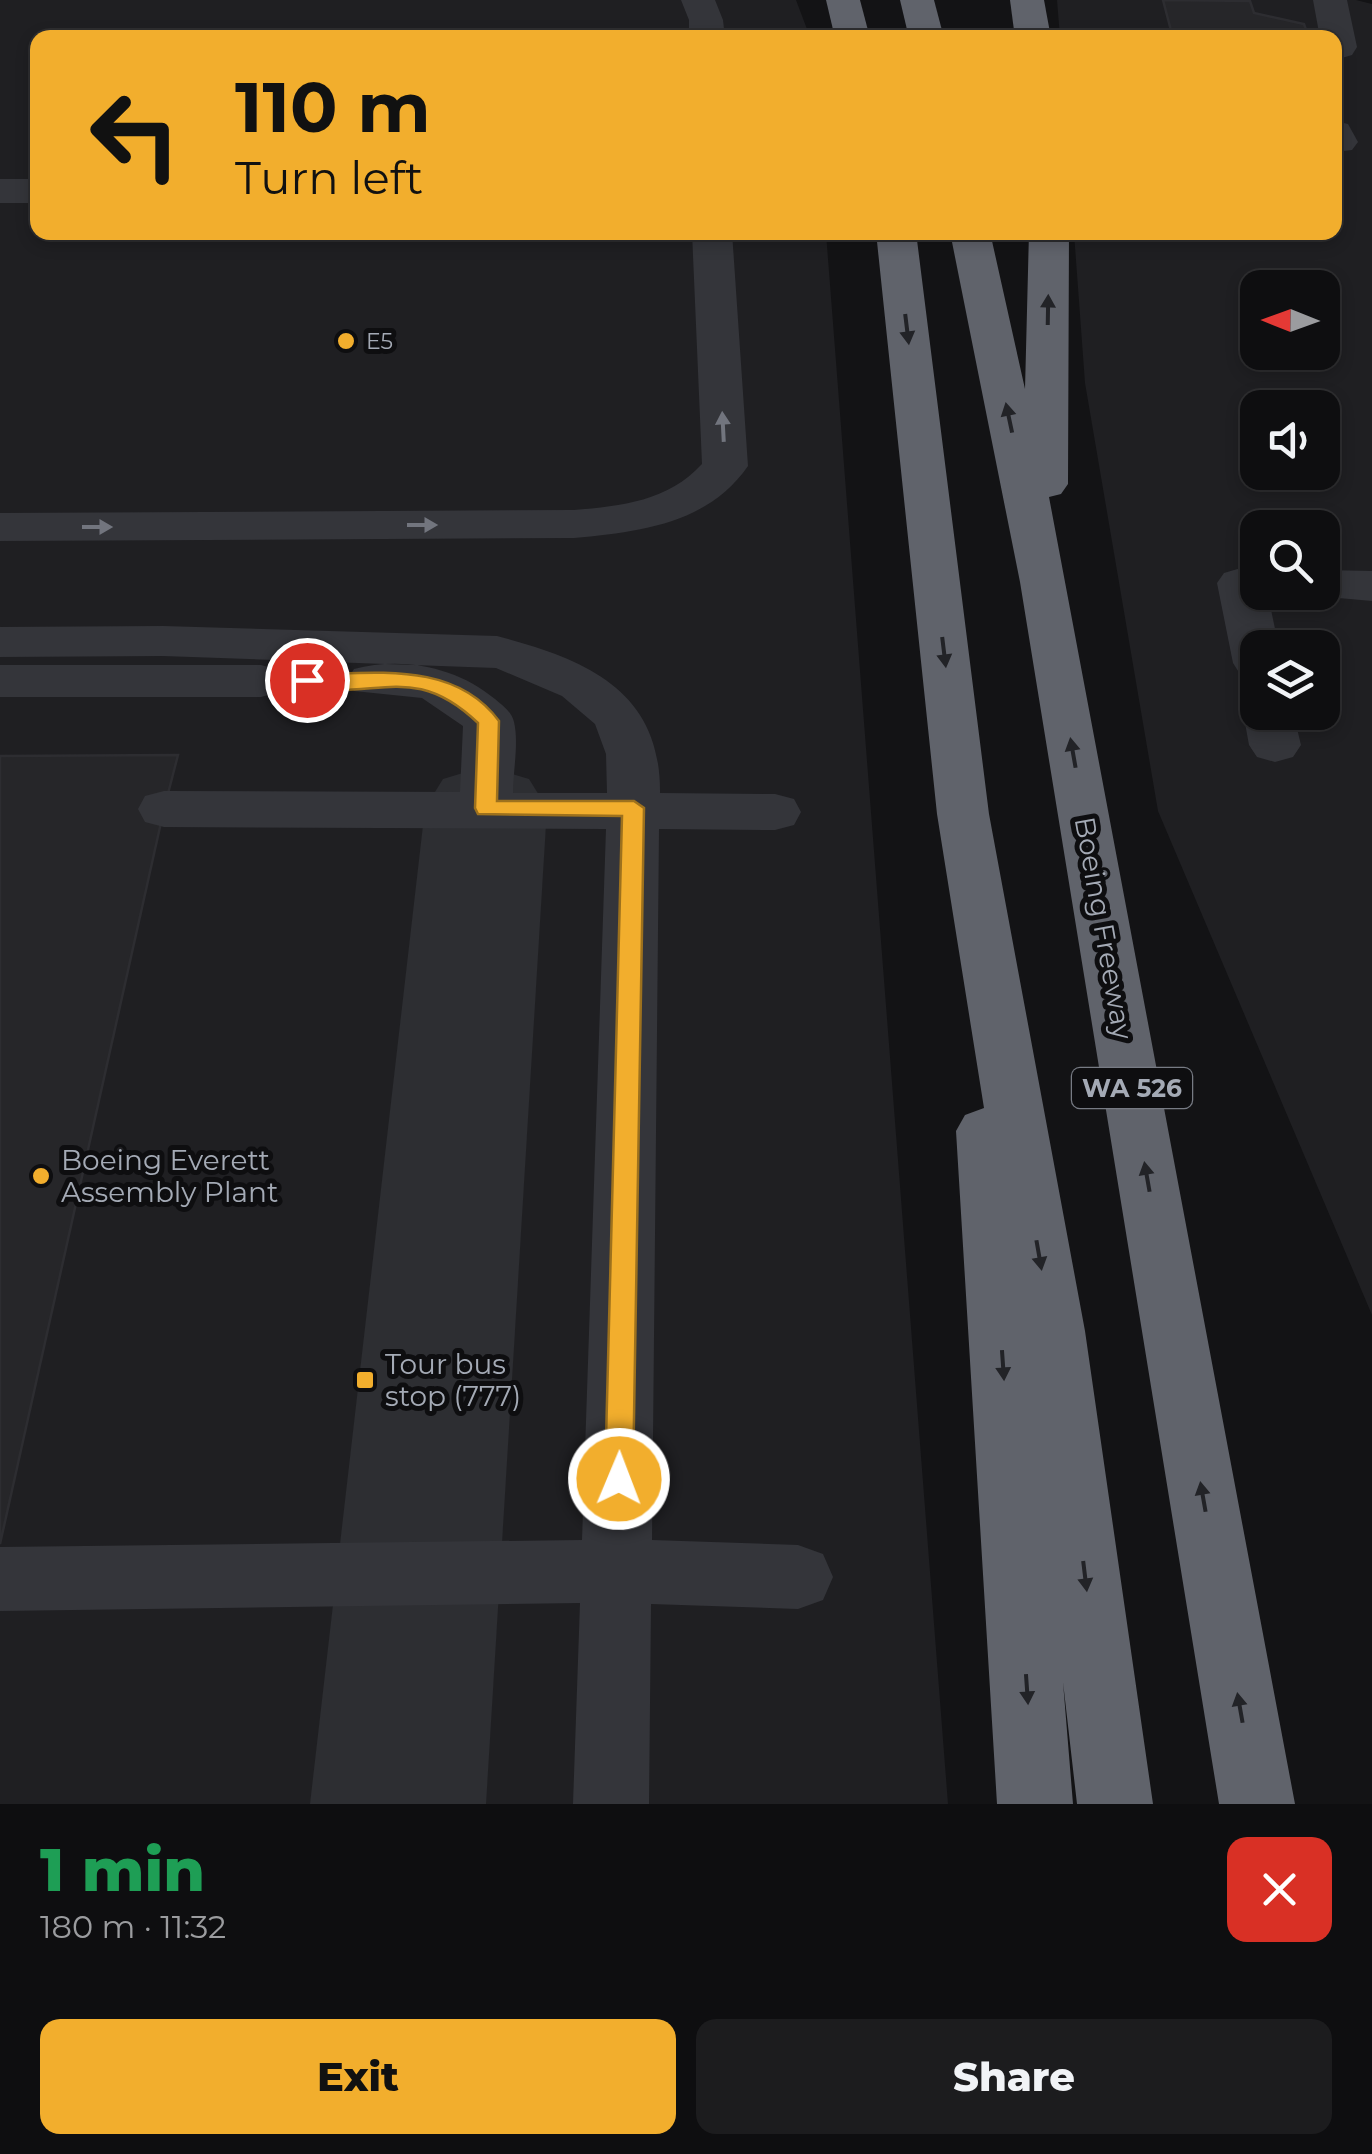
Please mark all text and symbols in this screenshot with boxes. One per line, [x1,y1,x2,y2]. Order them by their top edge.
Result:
text: 110 m [235,64,431,150]
icon: left [70,70,200,200]
text: Turn left [235,150,423,205]
north arrow [1240,270,1340,370]
map controls [1240,270,1340,730]
one-way arrow [1041,293,1057,325]
one-way arrow [899,314,915,346]
place label: E5 [366,328,393,355]
marker: E5 [335,330,357,352]
button: sound [1240,390,1340,490]
one-way arrow [1001,403,1017,434]
one-way arrow [715,410,731,442]
button: search [1240,510,1340,610]
one-way arrow [407,517,439,533]
one-way arrow [82,519,114,535]
button: layers [1240,630,1340,730]
one-way arrow [936,637,952,669]
pin [265,638,350,723]
icon: arrive [280,653,335,708]
one-way arrow [1065,737,1080,768]
street label: Boeing Freeway [1068,814,1140,1043]
road number: WA 526 [1072,1068,1192,1108]
place label: Boeing Everett Assembly Plant [61,1143,278,1209]
one-way arrow [1139,1161,1155,1192]
marker: Boeing Everett Assembly Plant [30,1165,52,1187]
one-way arrow [1032,1239,1047,1271]
place label: Tour bus stop (777) [385,1347,521,1413]
one-way arrow [996,1349,1012,1381]
marker: Tour bus stop (777) [354,1369,376,1391]
position arrow [567,1427,671,1531]
one-way arrow [1195,1481,1210,1512]
one-way arrow [1077,1561,1093,1593]
one-way arrow [1019,1673,1035,1705]
one-way arrow [1232,1692,1247,1723]
text: 1 min [40,1833,205,1906]
button: close [1227,1837,1332,1942]
text: 180 m · 11:32 [40,1907,226,1946]
button: Exit [40,2019,676,2134]
button: Share [696,2019,1332,2134]

